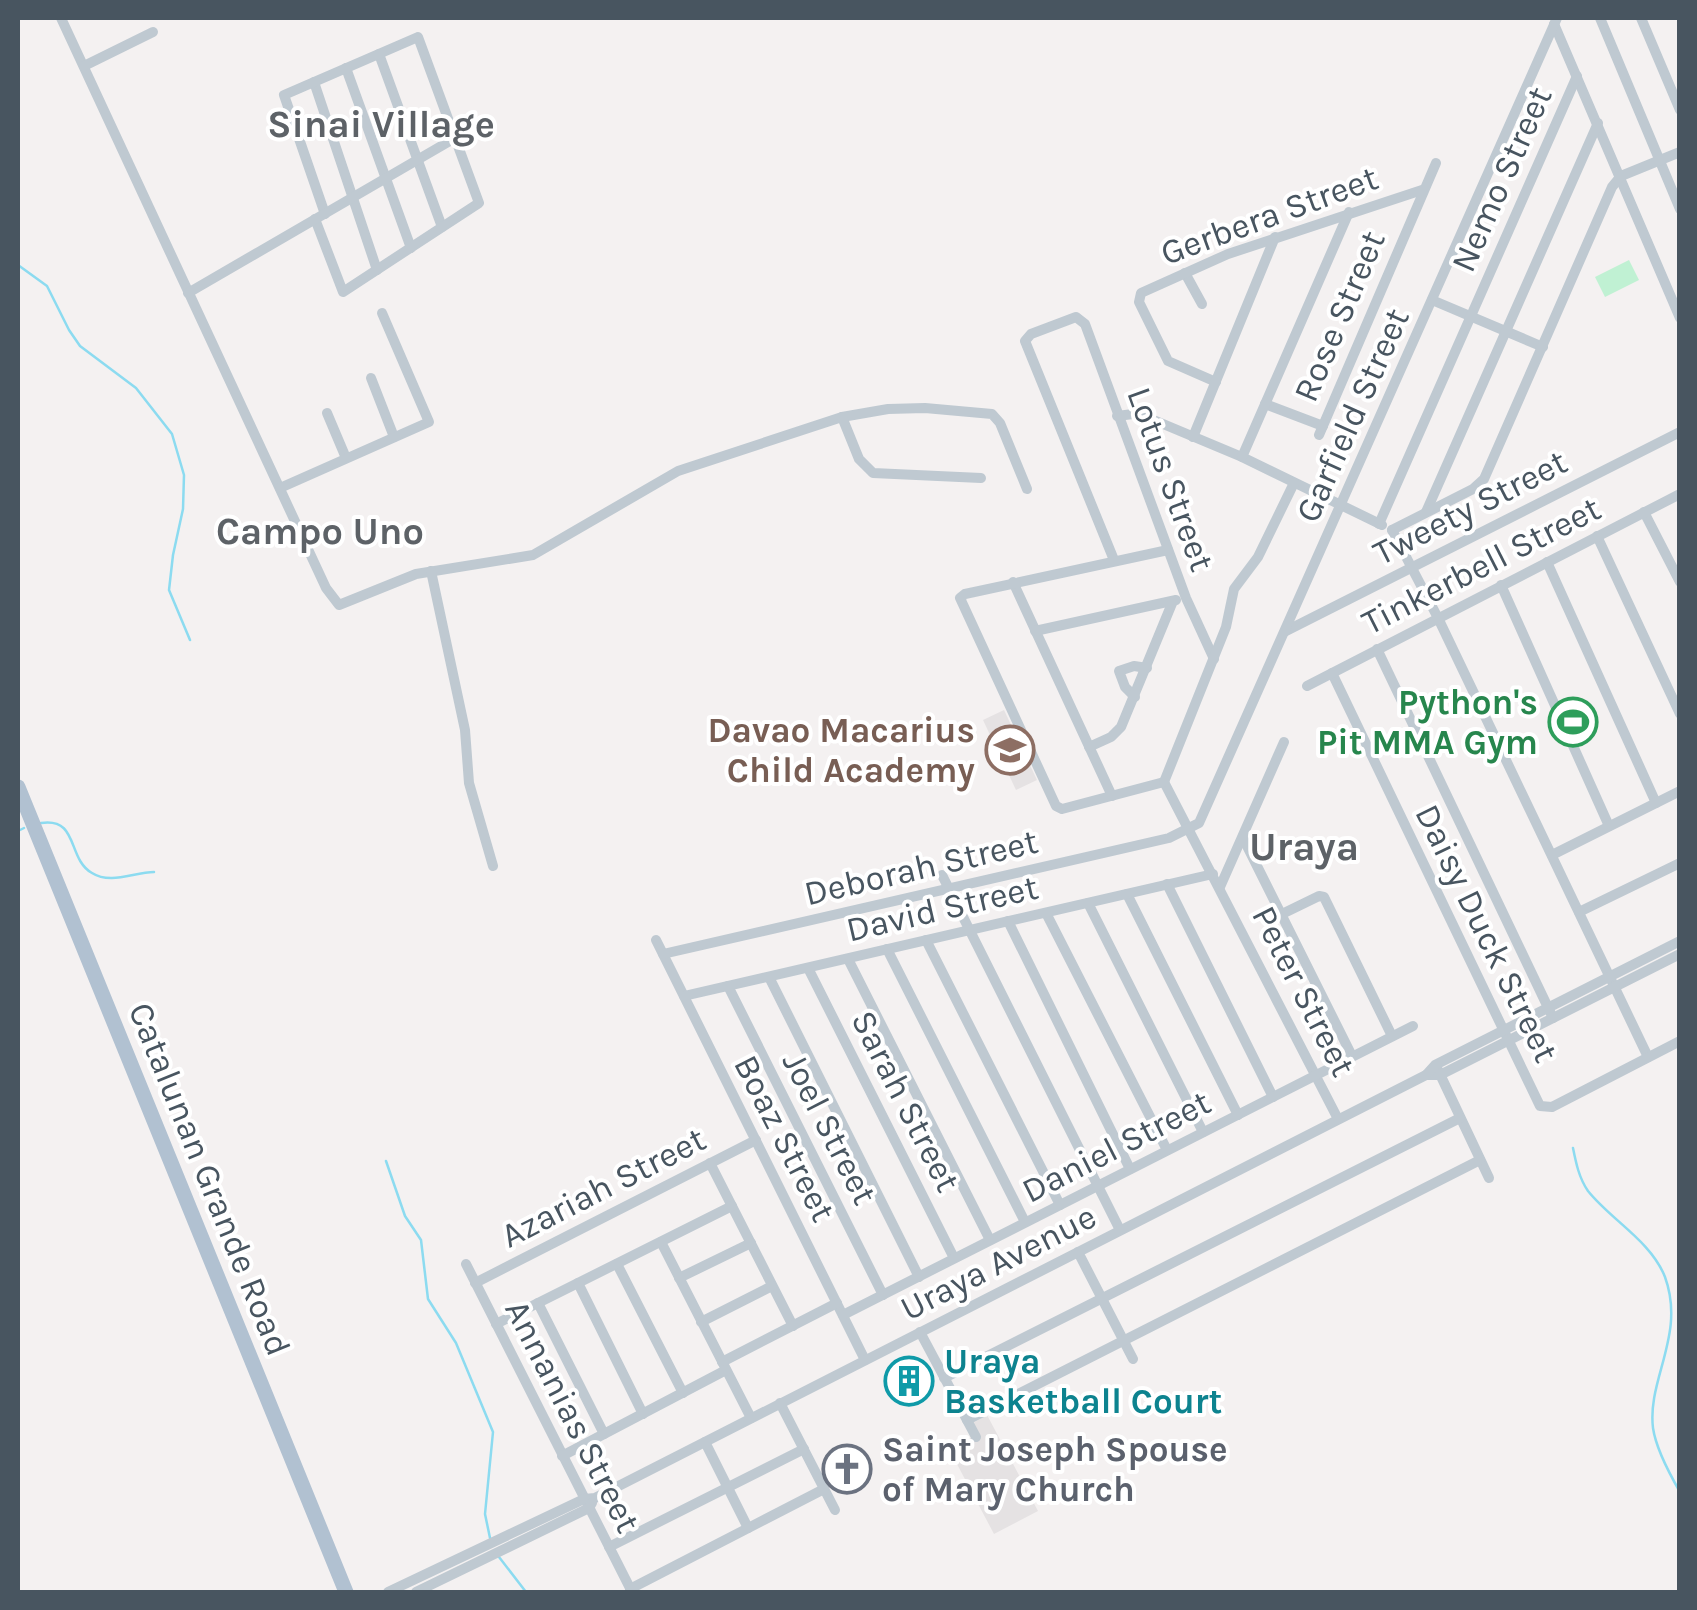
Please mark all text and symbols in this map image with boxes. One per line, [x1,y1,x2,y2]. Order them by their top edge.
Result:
street label: Nemo Street [1442,80,1560,278]
district label: Sinai Village [267,102,495,147]
street label: Gerbera Street [1155,157,1383,274]
street label: Rose Street [1285,225,1394,408]
street label: Garfield Street [1287,302,1418,529]
street label: Lotus Street [1118,382,1223,577]
street label: Tweety Street [1367,441,1574,574]
street label: Tinkerbell Street [1355,488,1607,643]
district label: Campo Uno [216,509,424,554]
place label: Python's Pit MMA Gym [1317,682,1538,764]
sports icon: Python's Pit MMA Gym [1547,696,1599,748]
place label: Davao Macarius Child Academy [707,710,975,792]
school or university icon: Davao Macarius Child Academy [984,724,1036,776]
street label: Daisy Duck Street [1406,798,1567,1069]
street label: Deborah Street [800,821,1042,914]
district label: Uraya [1249,823,1359,870]
street label: David Street [842,867,1042,950]
street label: Peter Street [1243,899,1364,1083]
street label: Catalunan Grande Road [120,997,299,1362]
street label: Sarah Street [842,1004,969,1199]
street label: Joel Street [774,1045,885,1211]
street label: Boaz Street [725,1048,844,1228]
street label: Daniel Street [1015,1081,1217,1211]
street label: Azariah Street [494,1118,712,1257]
street label: Uraya Avenue [894,1196,1103,1329]
street label: Annanias Street [496,1293,649,1539]
place label: Uraya Basketball Court [944,1341,1222,1422]
building icon: Uraya Basketball Court [883,1355,935,1407]
place label: Saint Joseph Spouse of Mary Church [882,1429,1228,1511]
church icon: Saint Joseph Spouse of Mary Church [821,1443,873,1495]

